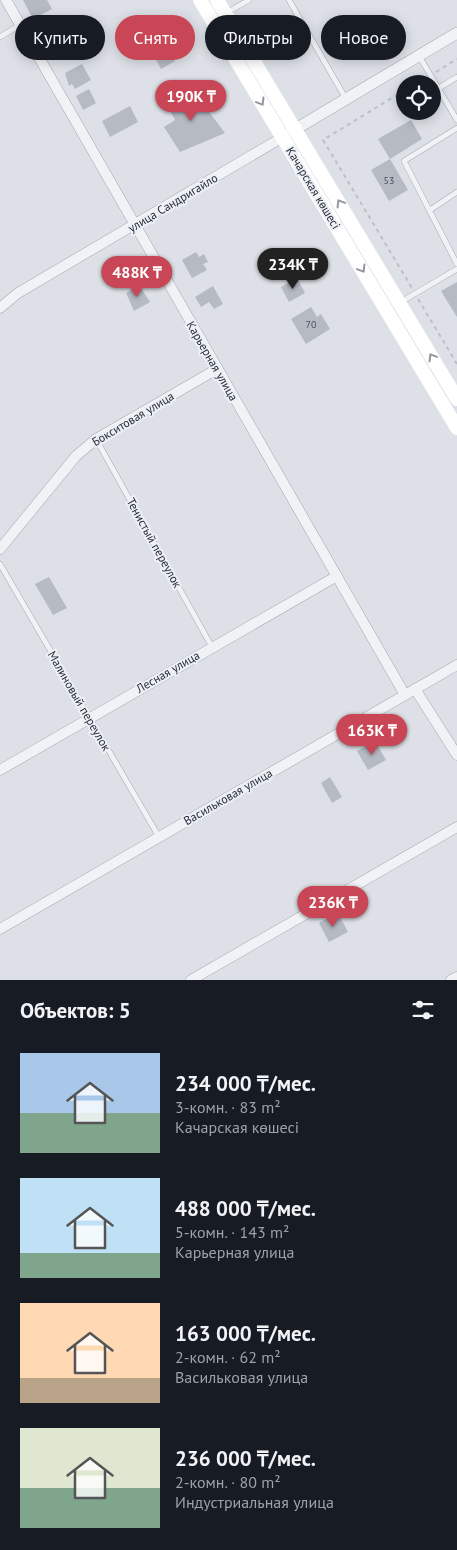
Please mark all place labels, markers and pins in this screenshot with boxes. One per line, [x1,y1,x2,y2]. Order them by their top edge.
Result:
pin: 190K ₸ [150,80,232,122]
pin: 234K ₸ [252,248,334,290]
pin: 488K ₸ [96,256,178,298]
pin: 163K ₸ [331,714,413,756]
pin: 236K ₸ [292,886,374,928]

